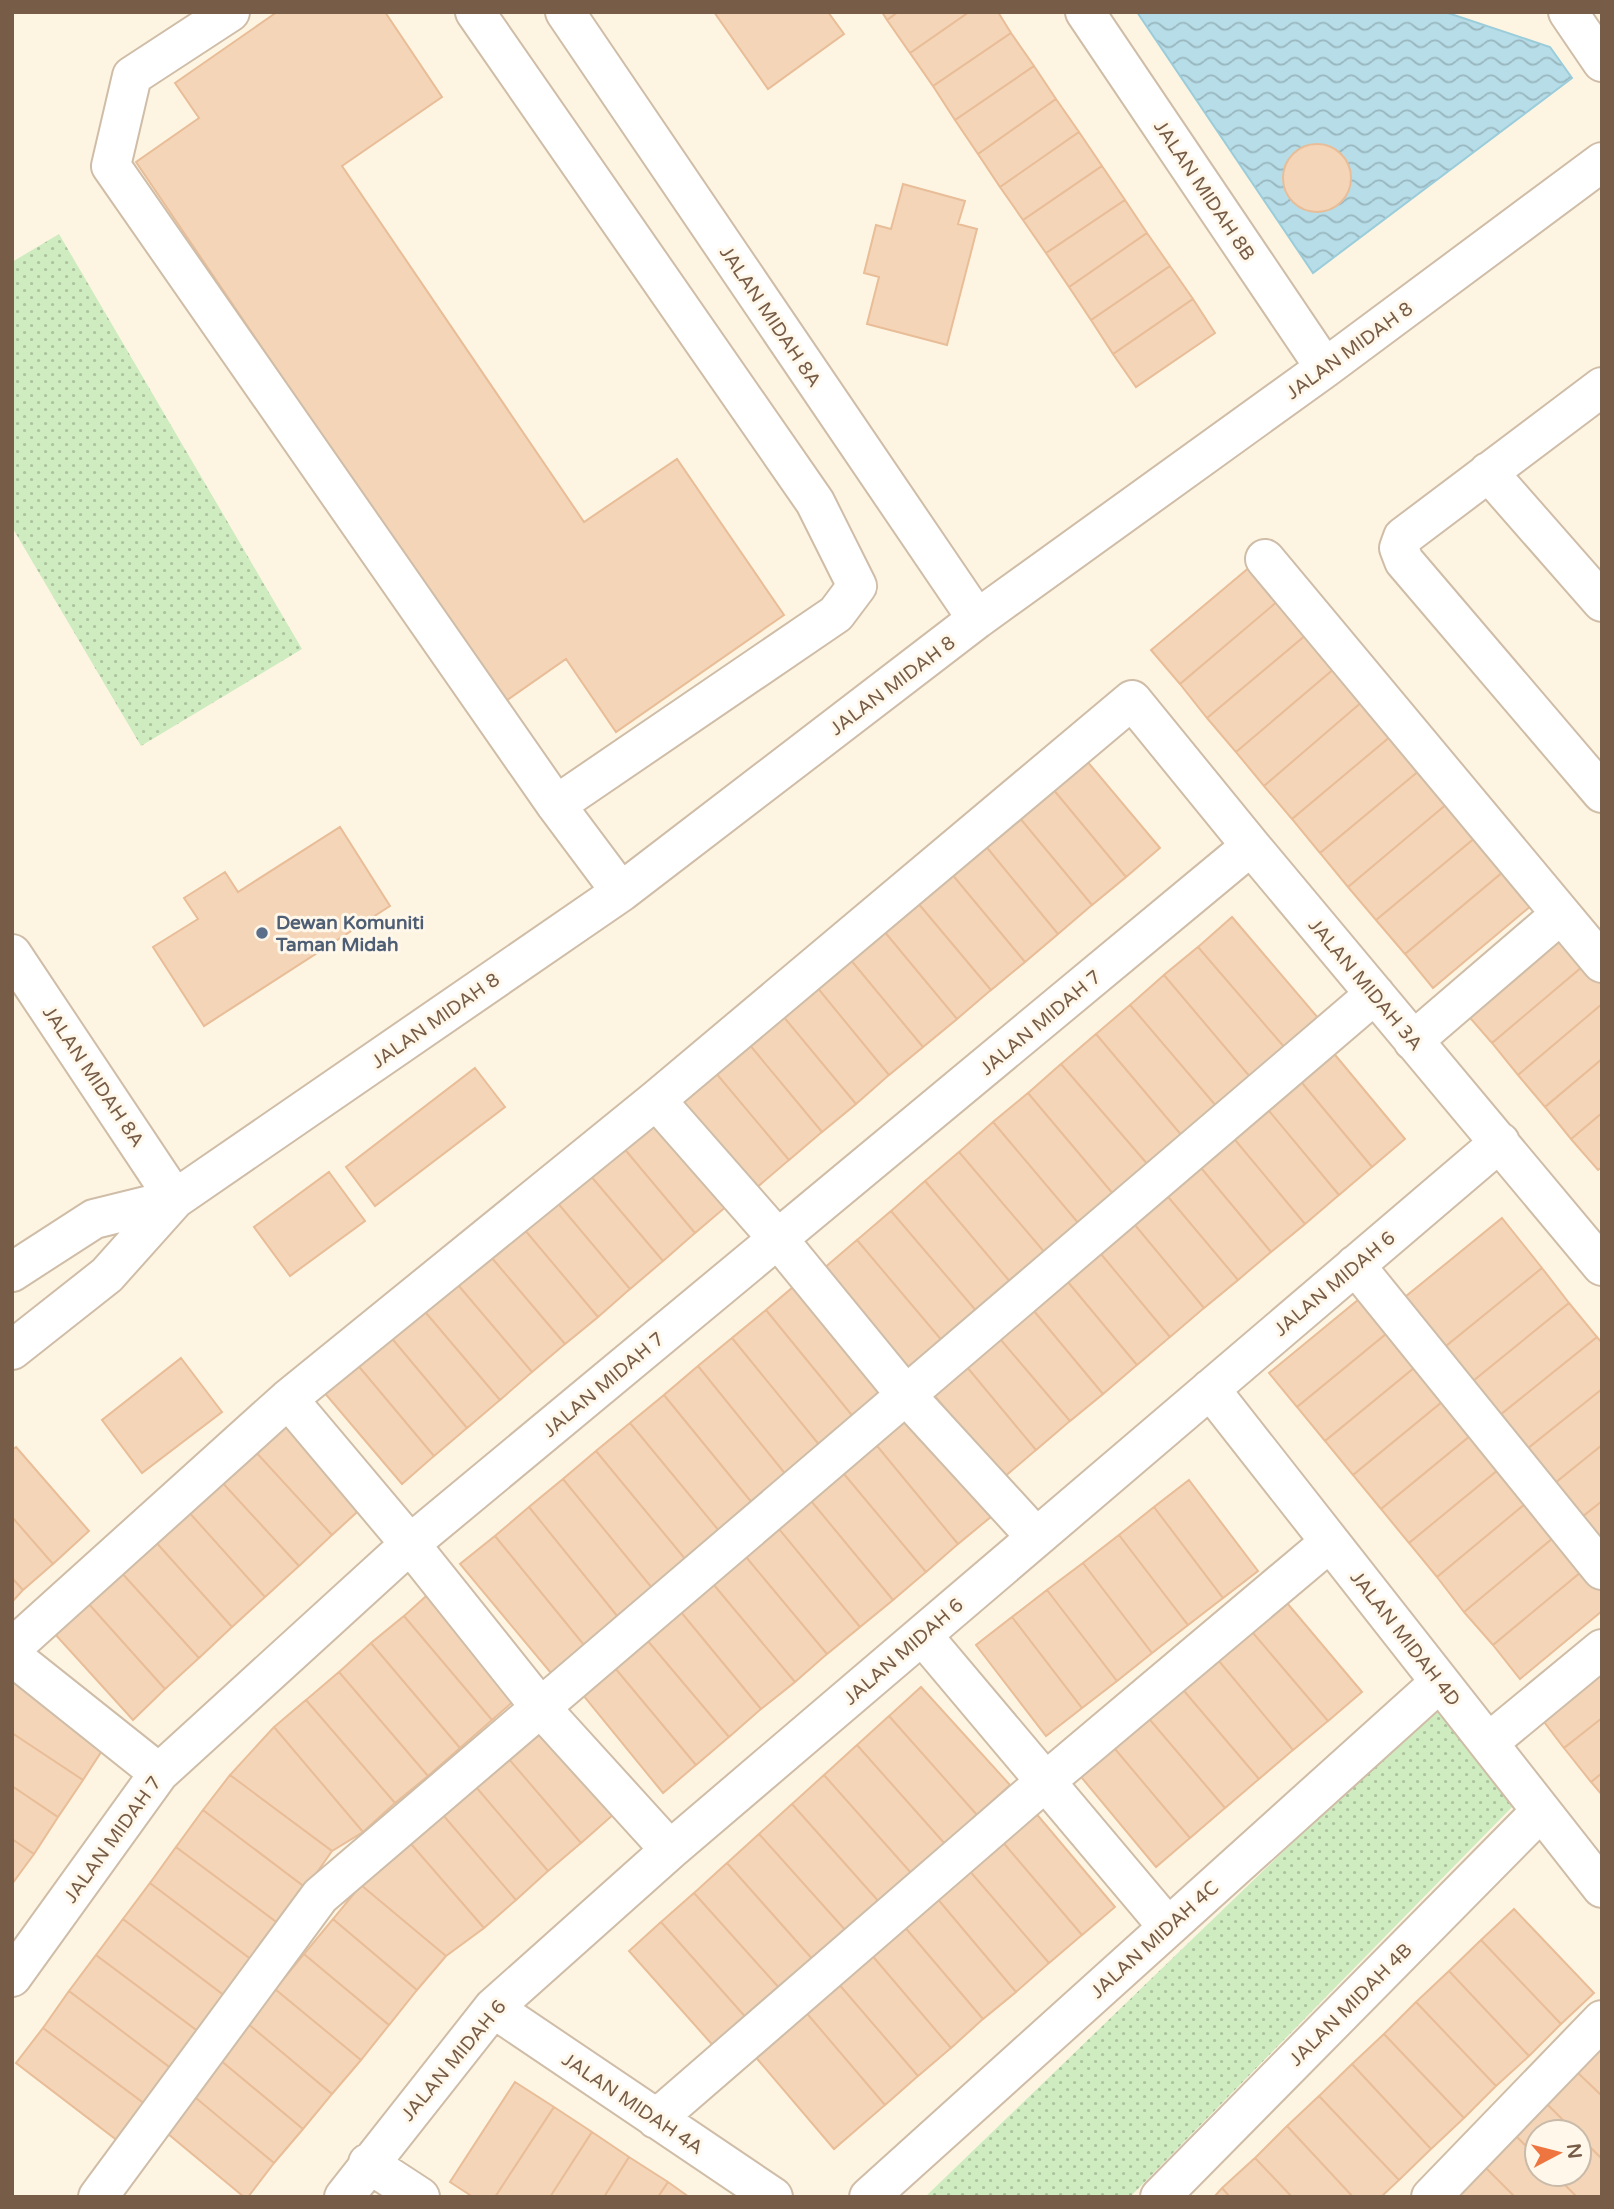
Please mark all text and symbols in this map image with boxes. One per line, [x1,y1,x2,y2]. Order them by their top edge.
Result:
street label: JALAN MIDAH 8B [1149,116,1259,265]
street label: JALAN MIDAH 8A [715,242,826,391]
street label: JALAN MIDAH 8 [1282,297,1417,404]
street label: JALAN MIDAH 8 [826,632,960,740]
place label: Dewan Komuniti Taman Midah [275,912,424,956]
street label: JALAN MIDAH 3A [1304,914,1427,1055]
marker: Dewan Komuniti Taman Midah [254,925,270,941]
street label: JALAN MIDAH 7 [976,966,1106,1080]
street label: JALAN MIDAH 8 [367,968,504,1073]
street label: JALAN MIDAH 8A [38,1002,149,1151]
street label: JALAN MIDAH 6 [1270,1227,1400,1341]
street label: JALAN MIDAH 7 [539,1328,669,1442]
street label: JALAN MIDAH 4D [1346,1567,1465,1711]
street label: JALAN MIDAH 6 [839,1594,968,1710]
street label: JALAN MIDAH 7 [59,1772,166,1907]
street label: JALAN MIDAH 4C [1086,1877,1223,2003]
street label: JALAN MIDAH 4B [1285,1939,1417,2071]
street label: JALAN MIDAH 6 [397,1996,511,2126]
street label: JALAN MIDAH 4A [558,2048,707,2159]
north arrow [1523,2118,1593,2188]
text: N [1562,2142,1586,2160]

